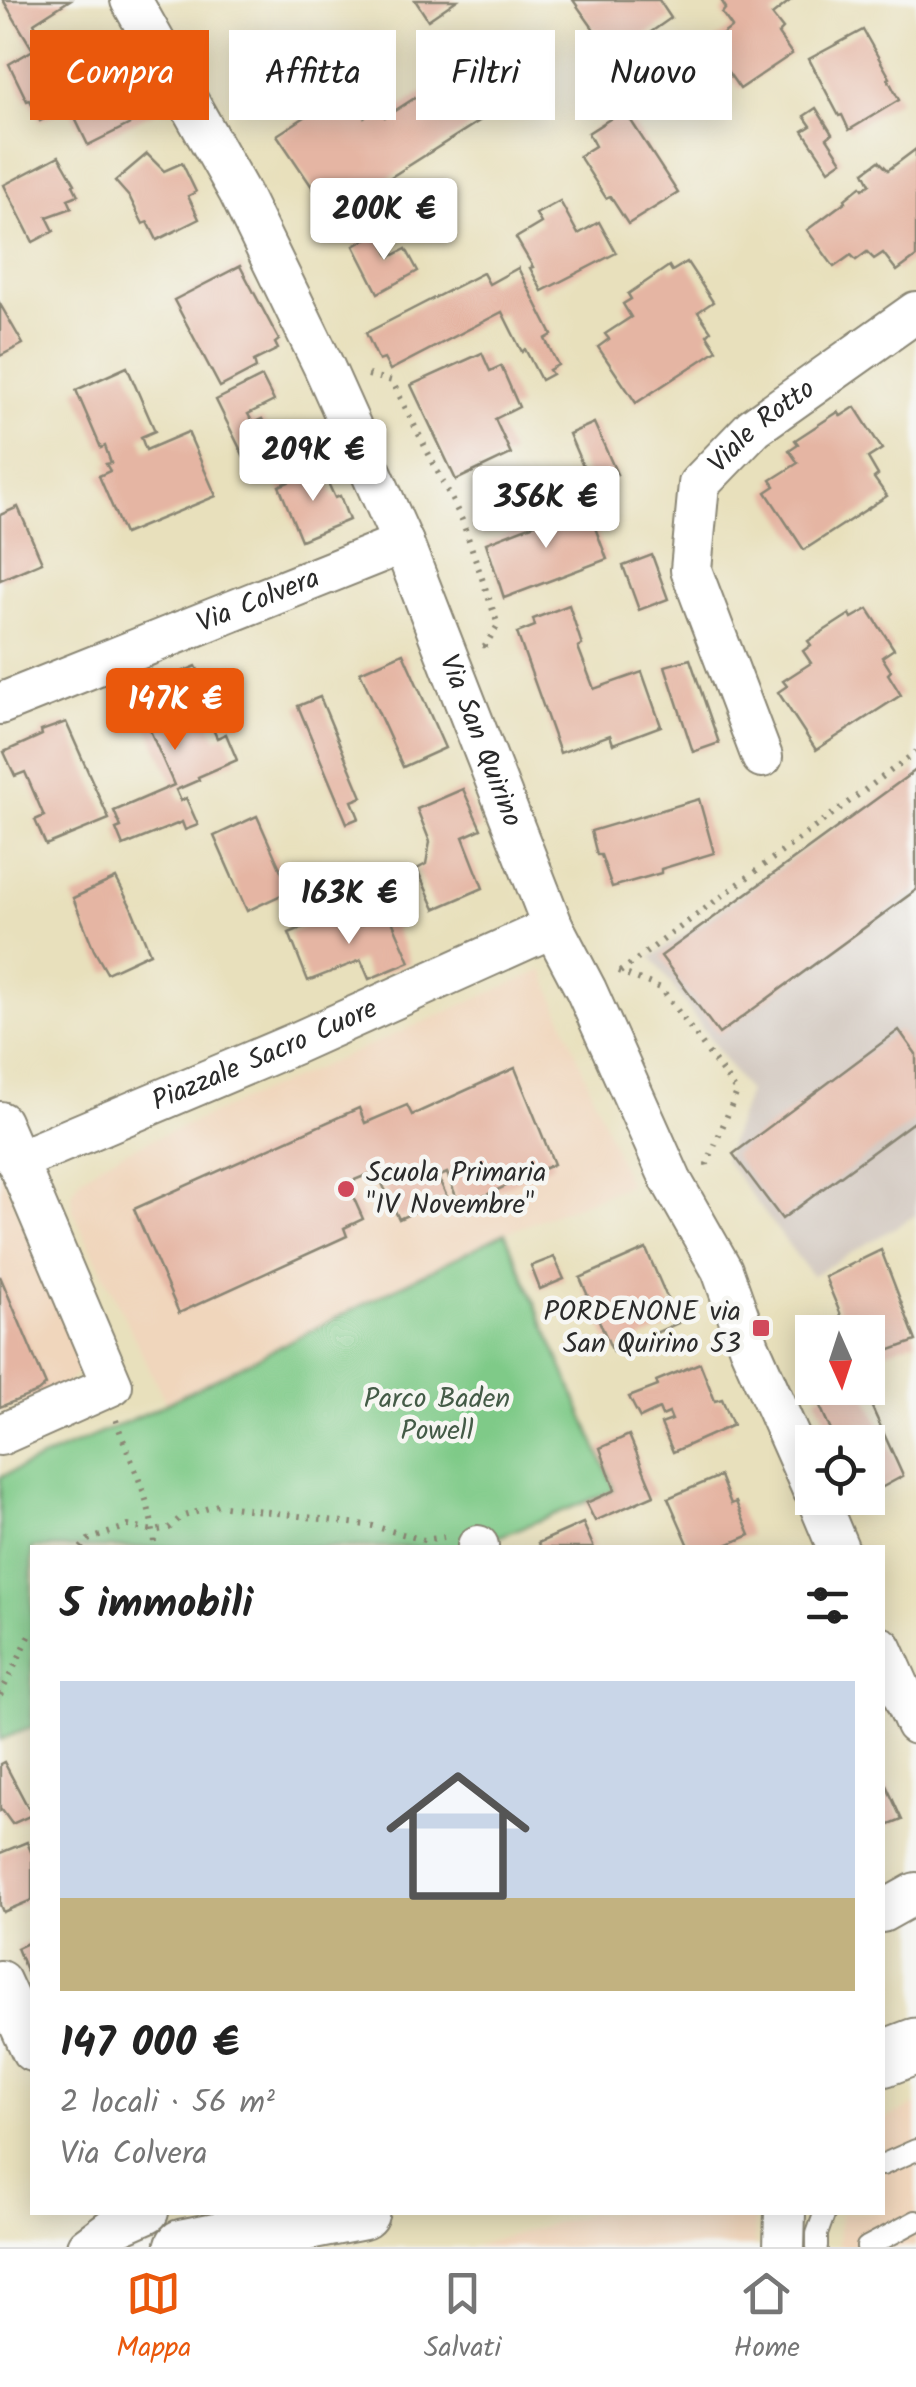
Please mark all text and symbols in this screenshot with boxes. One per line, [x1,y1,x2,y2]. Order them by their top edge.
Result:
chip: Compra [30,30,209,120]
chip: Affitta [229,30,396,120]
chip: Filtri [416,30,555,120]
chip: Nuovo [575,30,732,120]
pin: 200K € [303,178,465,263]
text: 200K € [332,185,436,236]
street label: Viale Rotto [698,368,825,484]
pin: 209K € [232,419,394,504]
text: 209K € [261,426,365,477]
pin: 356K € [465,466,627,551]
text: 356K € [495,473,597,524]
street label: Via Colvera [190,556,326,646]
street label: Via San Quirino [426,648,534,834]
pin: 147K € [94,668,256,753]
text: 147K € [128,675,222,726]
pin: 163K € [268,862,430,947]
text: 163K € [301,869,397,920]
street label: Piazzale Sacro Cuore [145,986,385,1124]
place label: Scuola Primaria "IV Novembre" [366,1151,546,1228]
marker: Scuola Primaria "IV Novembre" [335,1178,357,1200]
place label: PORDENONE via San Quirino 53 [544,1290,741,1367]
north arrow [795,1315,885,1405]
map controls [795,1315,885,1515]
marker: PORDENONE via San Quirino 53 [750,1317,772,1339]
park label: Parco Baden Powell [364,1377,510,1454]
button: locate [795,1425,885,1515]
text: 5 immobili [60,1572,253,1639]
icon: filters [800,1578,855,1633]
icon: home [368,1746,548,1926]
text: 147 000 € [60,2011,239,2078]
text: 2 locali · 56 m² [60,2078,275,2129]
text: Via Colvera [60,2129,208,2180]
tab: Mappa [116,2266,191,2371]
tab: Salvati [424,2266,501,2371]
tab: Home [733,2266,800,2371]

